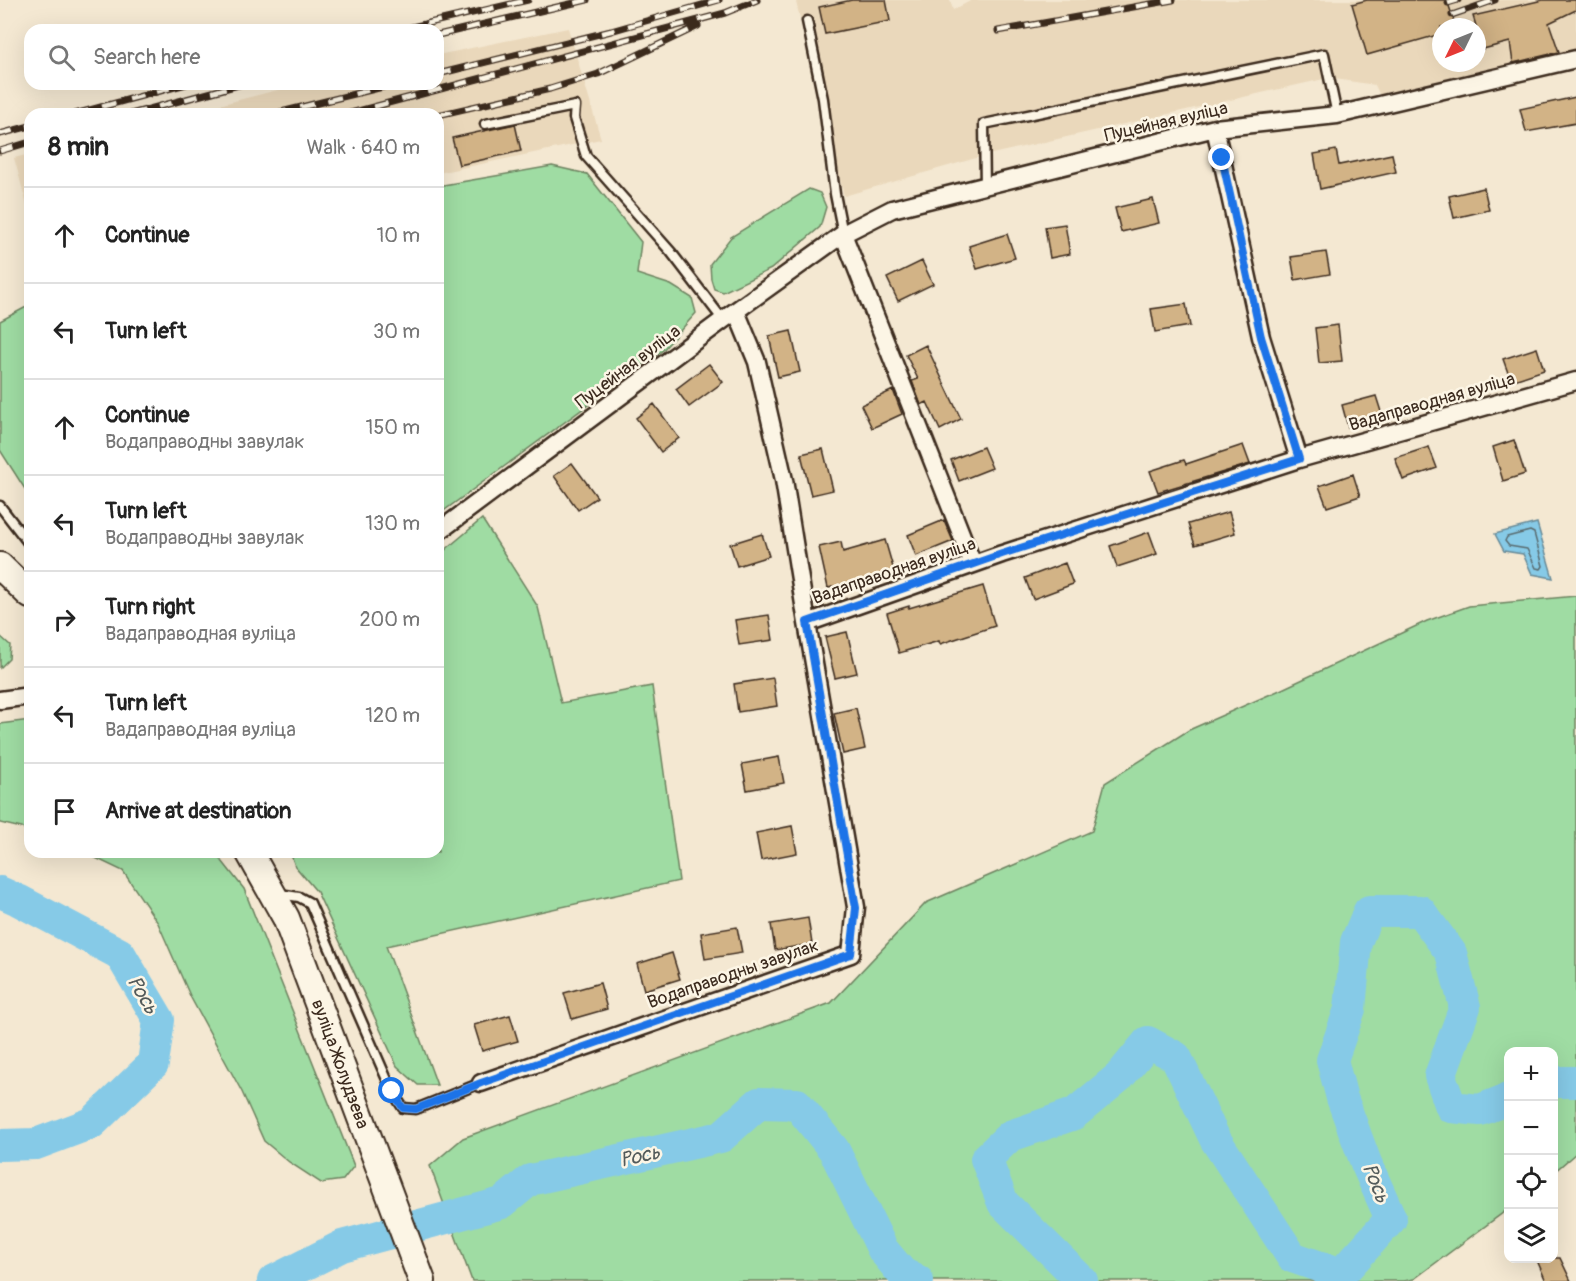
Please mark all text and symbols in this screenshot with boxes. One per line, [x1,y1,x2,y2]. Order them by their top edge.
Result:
north arrow [1432,18,1486,72]
search box [24,24,444,90]
icon: search [45,41,78,74]
text: Search here [93,43,200,71]
street label: Пуцейная вуліца [1102,97,1230,147]
text: 8 min [48,131,109,163]
text: Walk · 640 m [306,135,420,160]
route end [1208,144,1234,170]
icon: ahead [48,219,81,252]
text: Continue [105,221,189,249]
text: 10 m [376,223,420,248]
icon: left [48,315,81,348]
text: Turn left [105,317,187,345]
text: 30 m [373,319,420,344]
street label: Пуцейная вуліца [571,320,685,414]
street label: Вадаправодная вуліца [1346,367,1518,437]
text: Continue [105,401,189,429]
icon: ahead [48,411,81,444]
text: 150 m [366,415,420,440]
text: Водаправодны завулак [105,429,305,454]
text: Turn left [105,497,187,525]
icon: left [48,507,81,540]
text: 130 m [365,511,420,536]
text: Водаправодны завулак [105,525,305,550]
street label: Вадаправодная вуліца [809,532,979,610]
text: Turn right [105,593,195,621]
icon: right [48,603,81,636]
text: 200 m [359,607,420,632]
text: Вадаправодная вуліца [105,621,296,646]
text: Turn left [105,689,187,717]
icon: left [48,699,81,732]
text: 120 m [365,703,420,728]
text: Вадаправодная вуліца [105,717,296,742]
icon: arrive [48,795,81,828]
text: Arrive at destination [105,797,291,825]
street label: Водаправодны завулак [644,934,822,1014]
water label: Рось [122,971,164,1019]
street label: вуліца Жолудзева [306,996,374,1132]
map controls [1504,1047,1558,1263]
button: + [1504,1047,1558,1101]
route start [378,1077,404,1103]
button: − [1504,1101,1558,1155]
water label: Рось [618,1139,663,1173]
button: locate [1504,1155,1558,1209]
water label: Рось [1357,1160,1395,1207]
button: layers [1504,1209,1558,1263]

